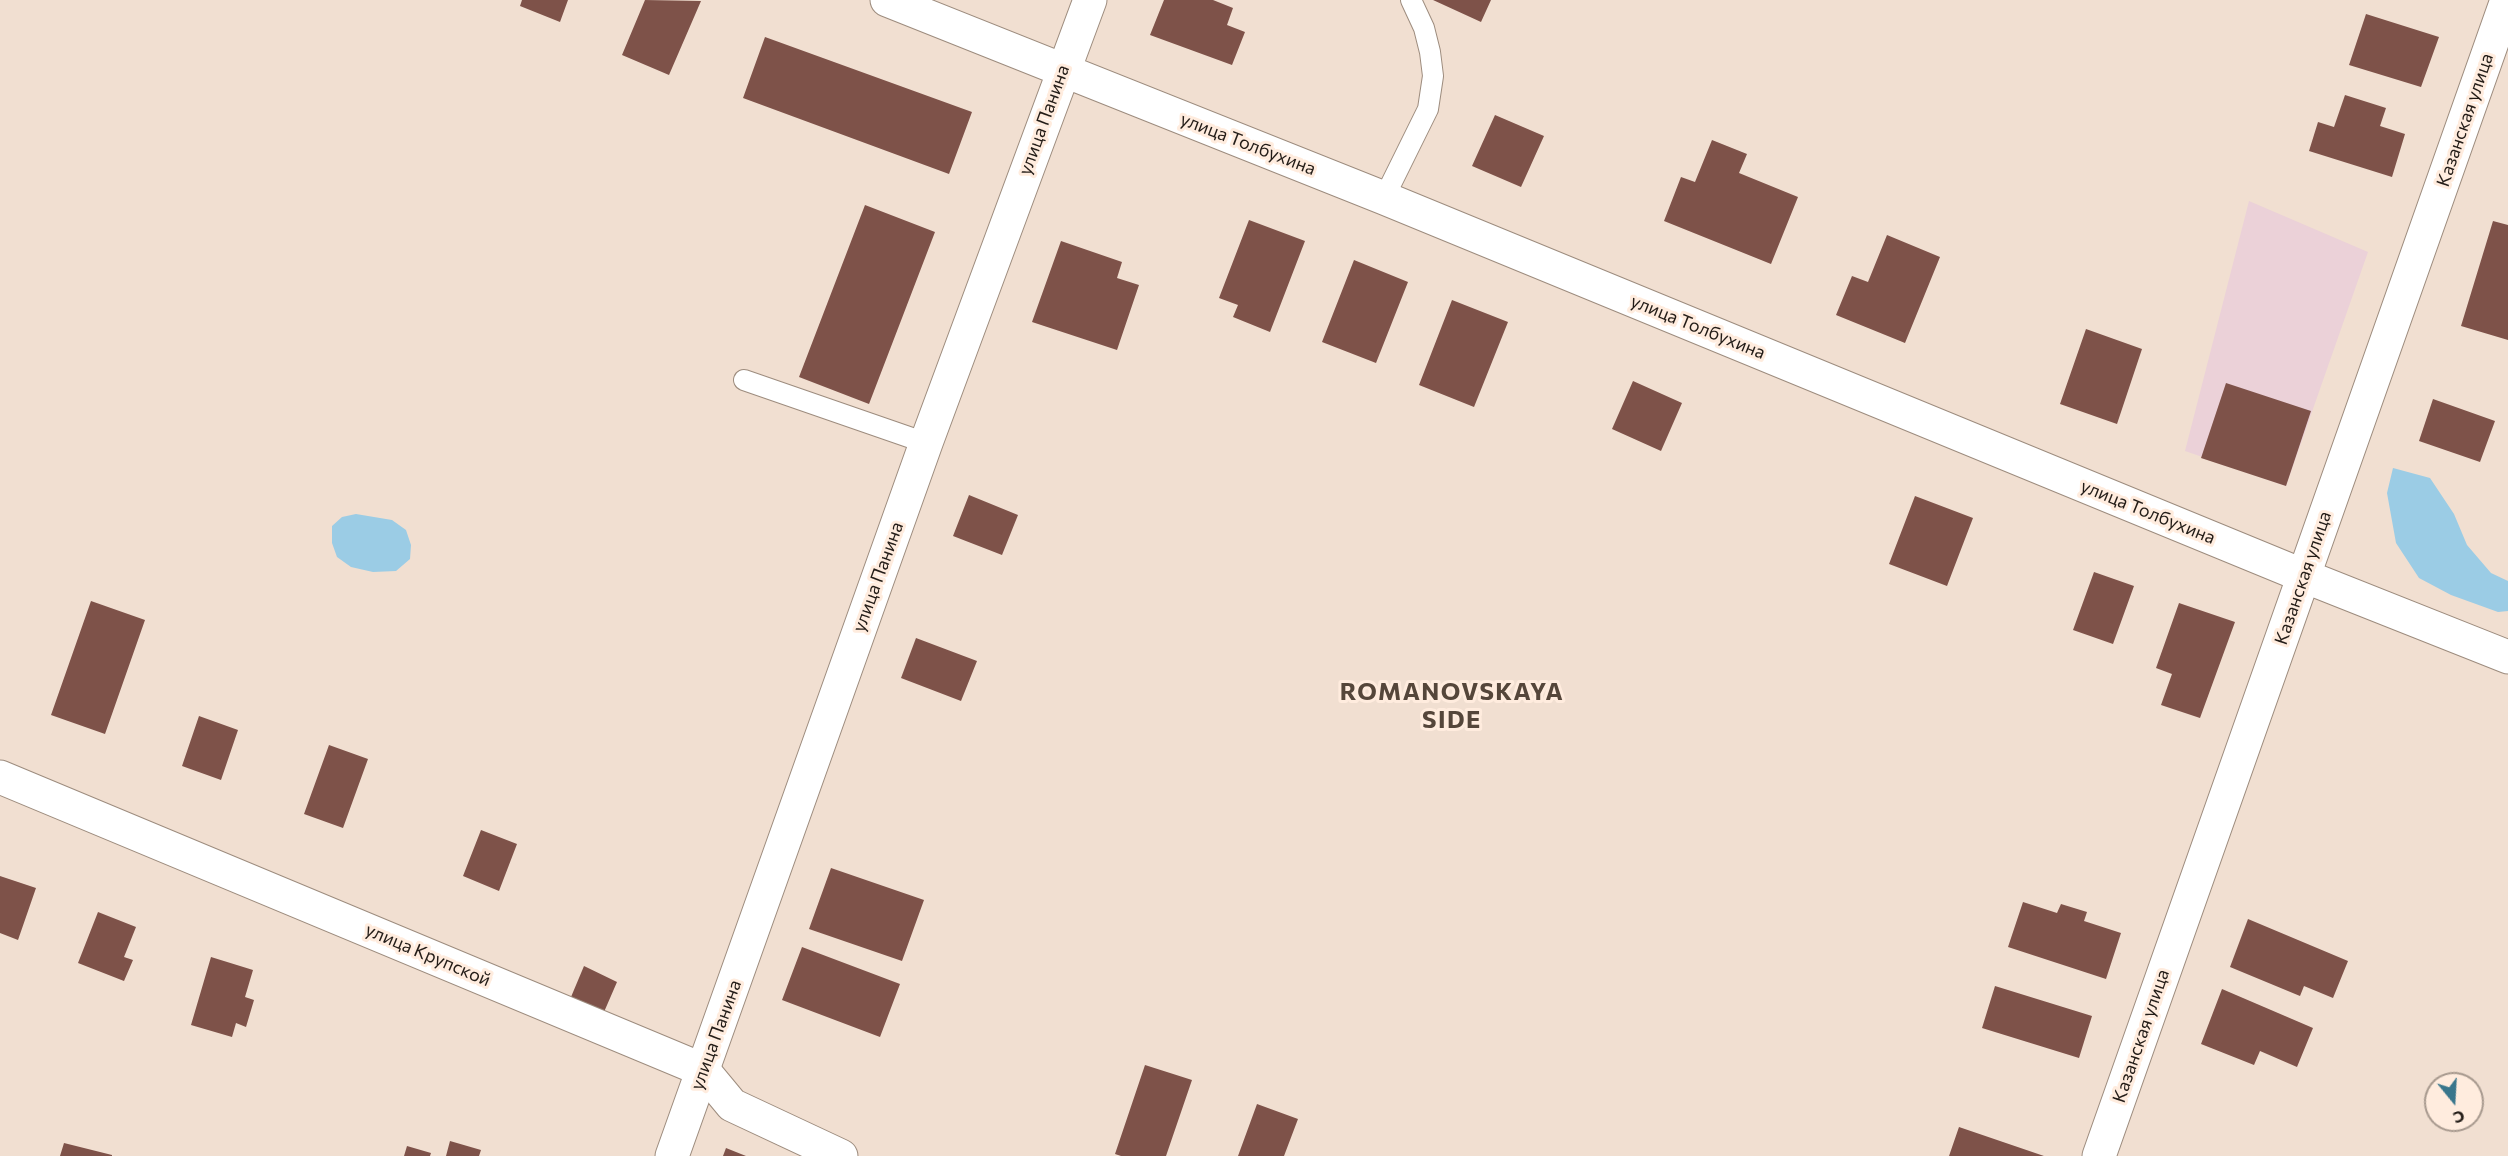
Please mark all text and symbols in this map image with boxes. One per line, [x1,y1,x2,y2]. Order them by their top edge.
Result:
street label: Казанская улица [2432,50,2498,190]
street label: улица Панина [1014,62,1074,178]
street label: улица Толбухина [1177,108,1319,180]
street label: улица Толбухина [1628,290,1768,364]
street label: улица Толбухина [2078,475,2218,549]
street label: Казанская улица [2270,508,2336,648]
street label: улица Панина [848,519,908,635]
district label: ROMANOVSKAYA SIDE [1340,678,1564,734]
street label: улица Крупской [362,919,494,991]
street label: Казанская улица [2108,966,2174,1106]
street label: улица Панина [686,977,746,1093]
north arrow [2424,1072,2484,1132]
text: С [2451,1107,2467,1128]

